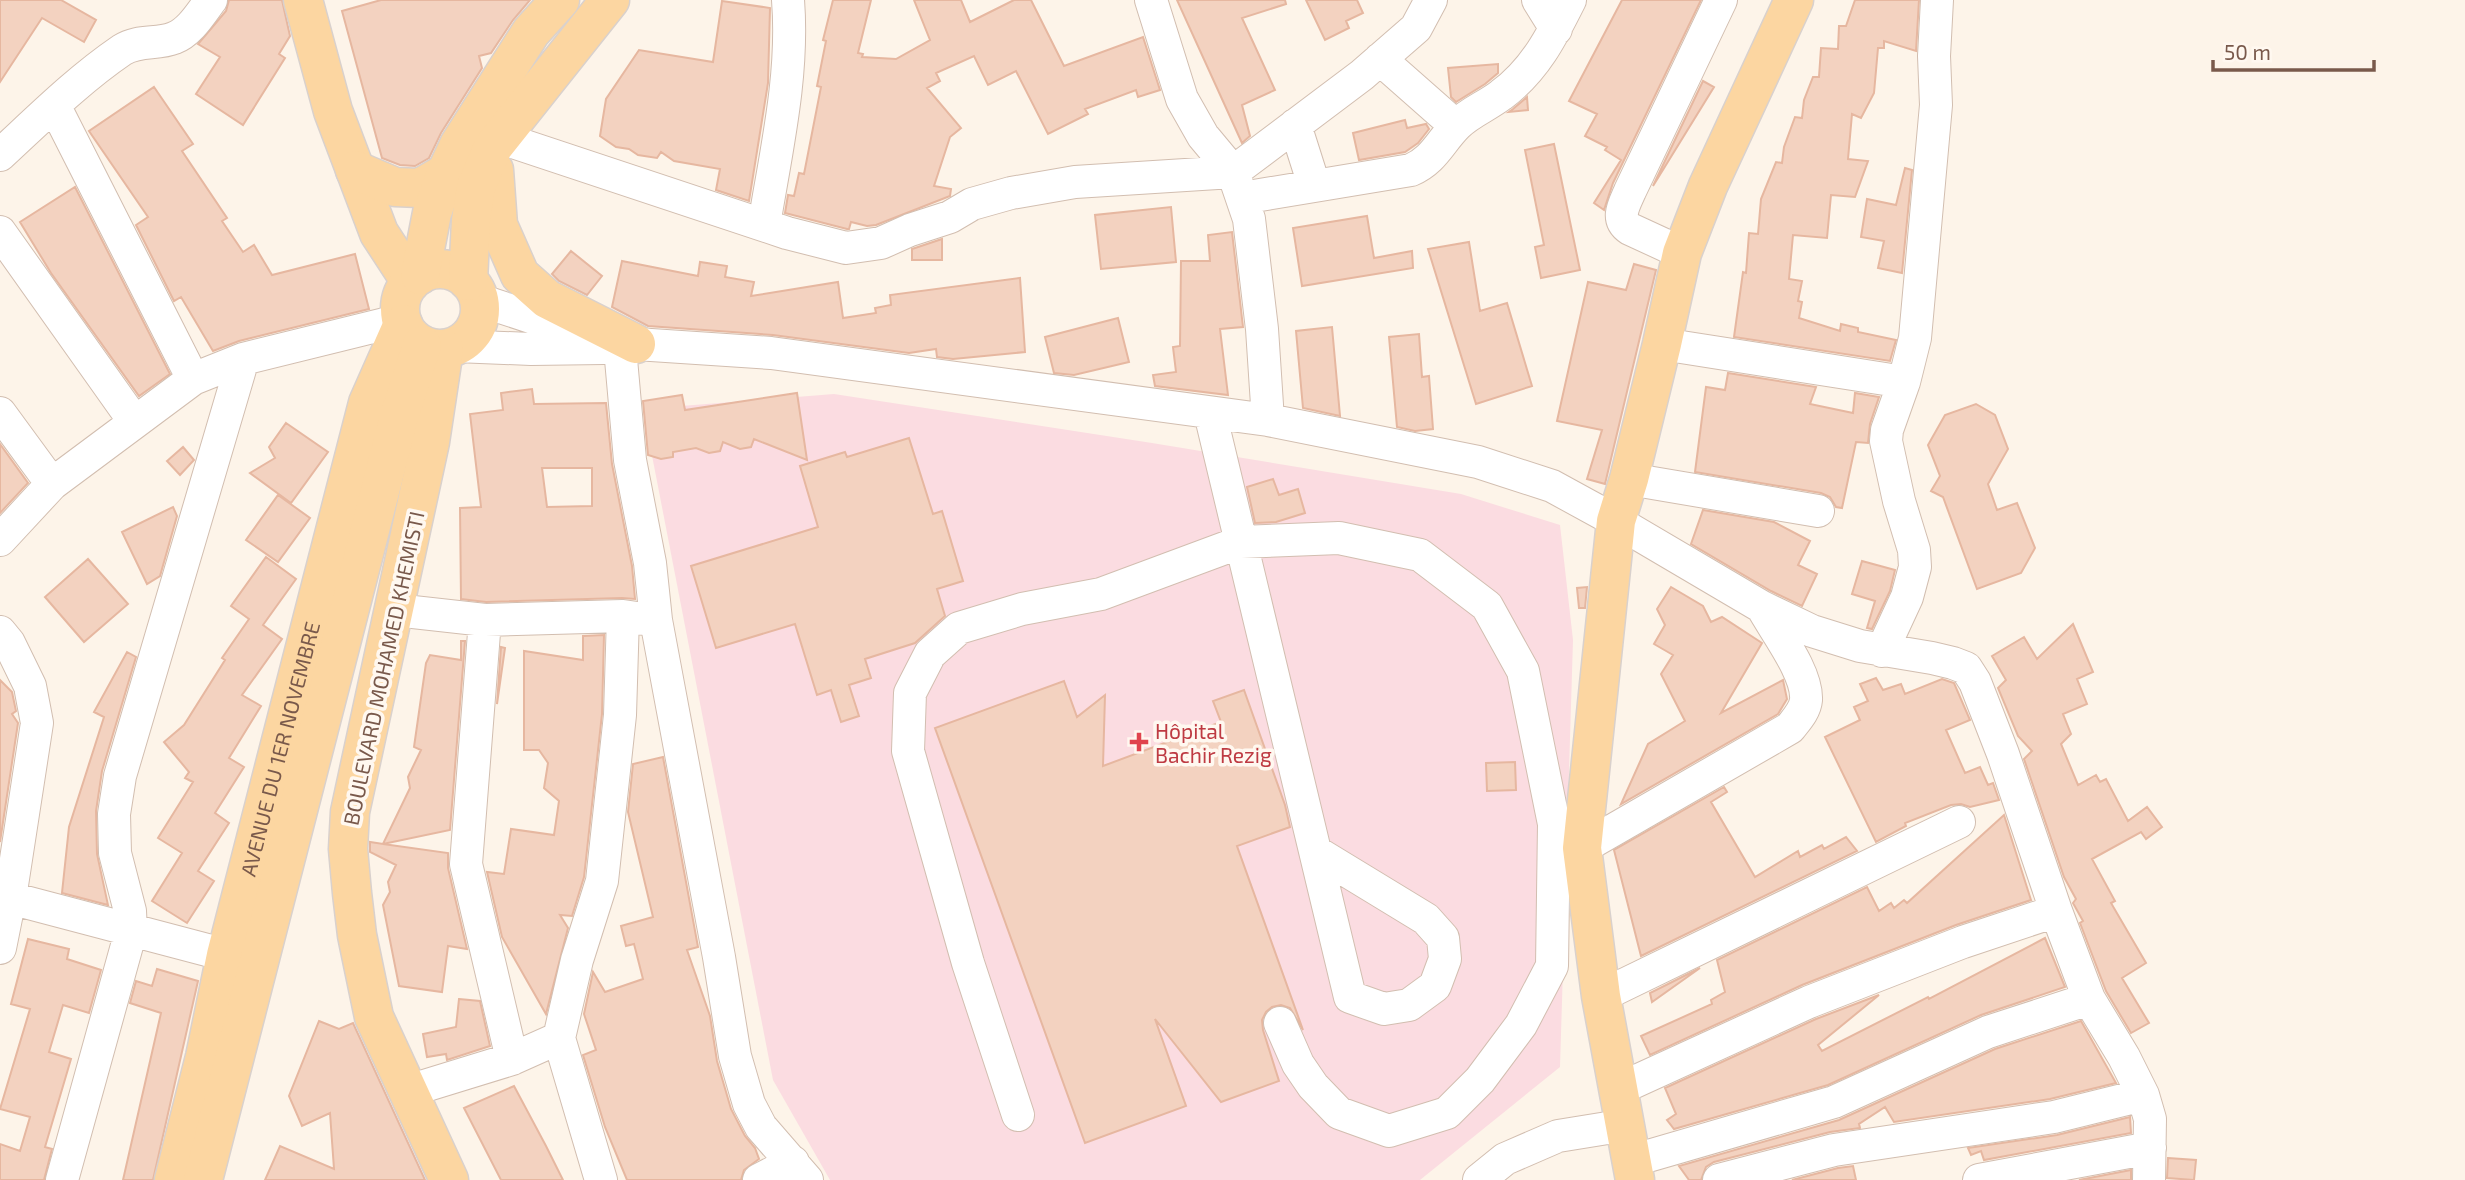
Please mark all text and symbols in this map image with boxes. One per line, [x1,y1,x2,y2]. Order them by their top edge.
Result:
scale bar [2213,28,2374,72]
text: 50 m [2224,39,2271,64]
street label: BOULEVARD MOHAMED KHEMISTI [337,509,429,827]
street label: AVENUE DU 1ER NOVEMBRE [234,619,324,879]
place label: Hôpital Bachir Rezig [1155,718,1272,767]
marker: Hôpital Bachir Rezig [1129,732,1149,752]

